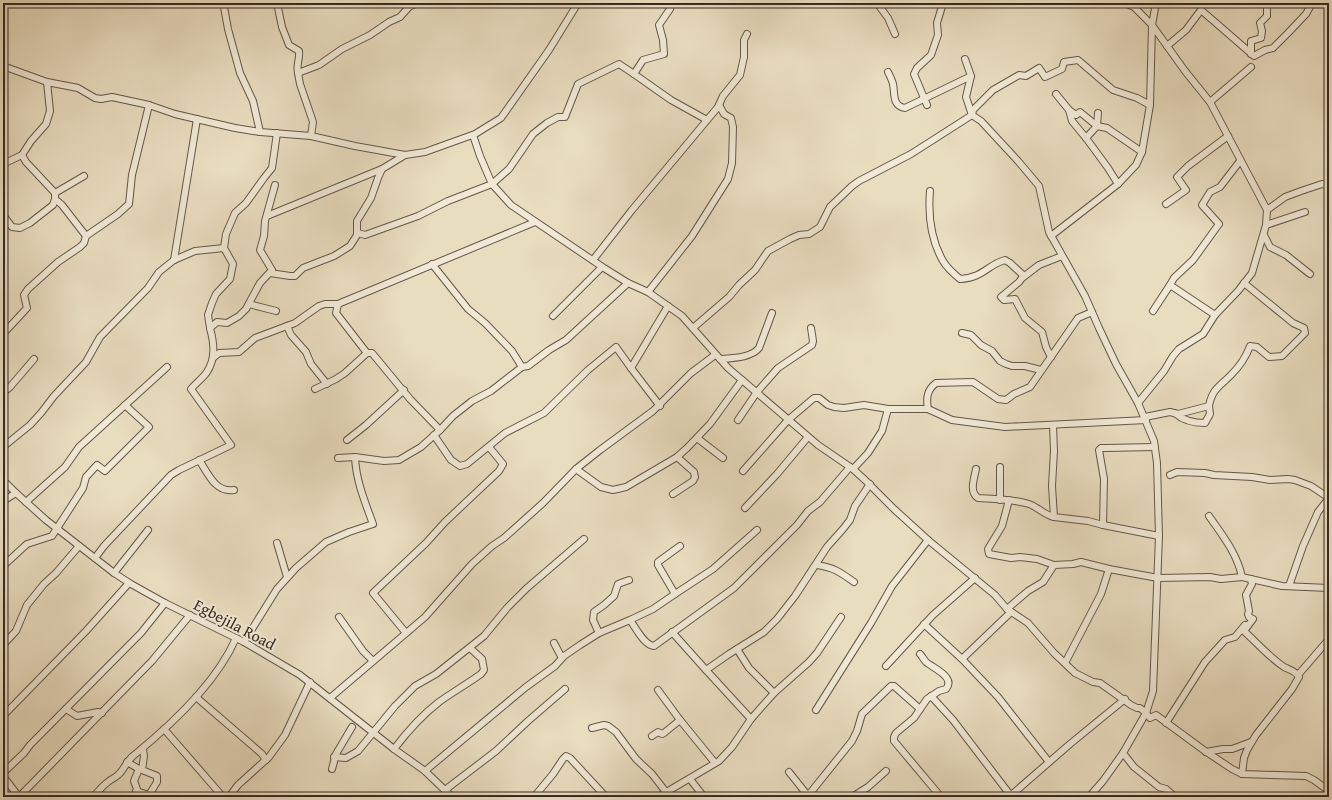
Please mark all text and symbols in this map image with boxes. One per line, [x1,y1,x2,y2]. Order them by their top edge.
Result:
street label: Egbejila Road [190,592,281,656]

